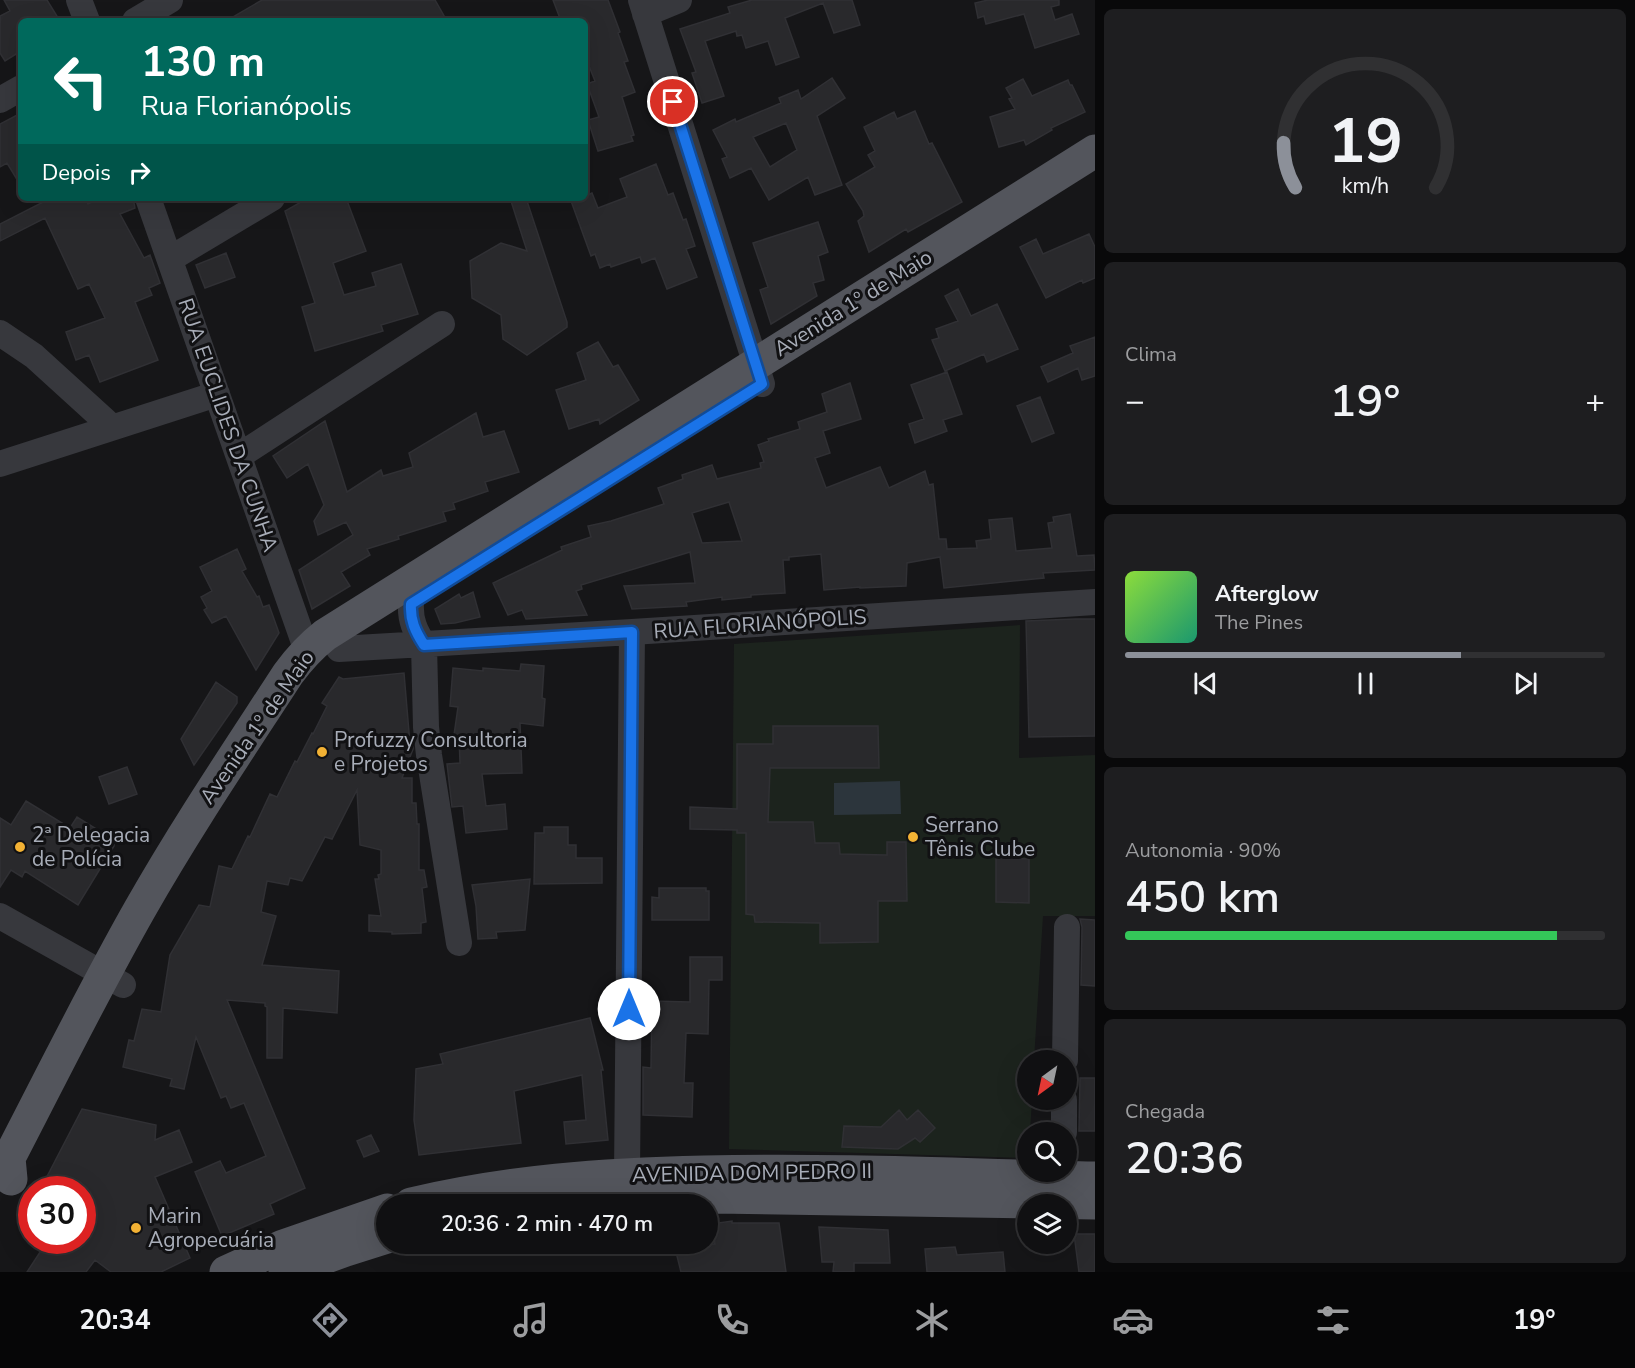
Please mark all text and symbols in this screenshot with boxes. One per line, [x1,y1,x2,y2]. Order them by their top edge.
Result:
text: 130 m [141,34,265,91]
icon: left [42,42,120,120]
pin [647,76,698,127]
icon: arrive [656,85,689,118]
text: Rua Florianópolis [141,88,352,125]
text: 19 [1328,99,1402,184]
icon: right [123,156,156,189]
text: Depois [42,158,111,188]
text: km/h [1341,171,1389,201]
street label: Avenida 1º de Maio [769,243,937,363]
street label: RUA EUCLIDES DA CUNHA [171,294,285,556]
text: Clima [1125,341,1177,368]
text: 19° [1330,371,1400,432]
text: − [1125,379,1145,424]
text: + [1585,379,1605,424]
text: Afterglow [1215,579,1319,609]
street label: RUA FLORIANÓPOLIS [653,603,868,645]
text: The Pines [1215,609,1303,636]
street label: Avenida 1º de Maio [193,645,321,809]
icon: previous [1189,667,1222,700]
icon: pause [1349,667,1382,700]
icon: next [1509,667,1542,700]
place label: Profuzzy Consultoria e Projetos [334,726,528,778]
marker: Profuzzy Consultoria e Projetos [315,745,329,759]
place label: Serrano Tênis Clube [925,811,1035,863]
place label: 2ª Delegacia de Polícia [32,821,150,873]
marker: Serrano Tênis Clube [906,830,920,844]
text: Autonomia · 90% [1125,837,1281,864]
marker: 2ª Delegacia de Polícia [13,840,27,854]
text: 450 km [1125,867,1280,928]
position arrow [597,977,661,1041]
north arrow [1017,1050,1077,1110]
map controls [1017,1050,1077,1254]
text: Chegada [1125,1098,1205,1125]
button: search [1017,1122,1077,1182]
text: 20:36 [1125,1128,1244,1189]
street label: AVENIDA DOM PEDRO II [632,1157,872,1189]
speed limit sign: 30 [18,1176,96,1254]
button: layers [1017,1194,1077,1254]
place label: Marin Agropecuária [148,1202,274,1254]
text: 20:36 · 2 min · 470 m [441,1209,653,1239]
marker: Marin Agropecuária [129,1221,143,1235]
icon: directions [309,1299,351,1341]
icon: music [510,1299,552,1341]
icon: phone [711,1299,753,1341]
icon: climate [911,1299,953,1341]
icon: car [1112,1299,1154,1341]
icon: filters [1312,1299,1354,1341]
text: 20:34 [79,1302,151,1339]
text: 19° [1513,1302,1556,1339]

